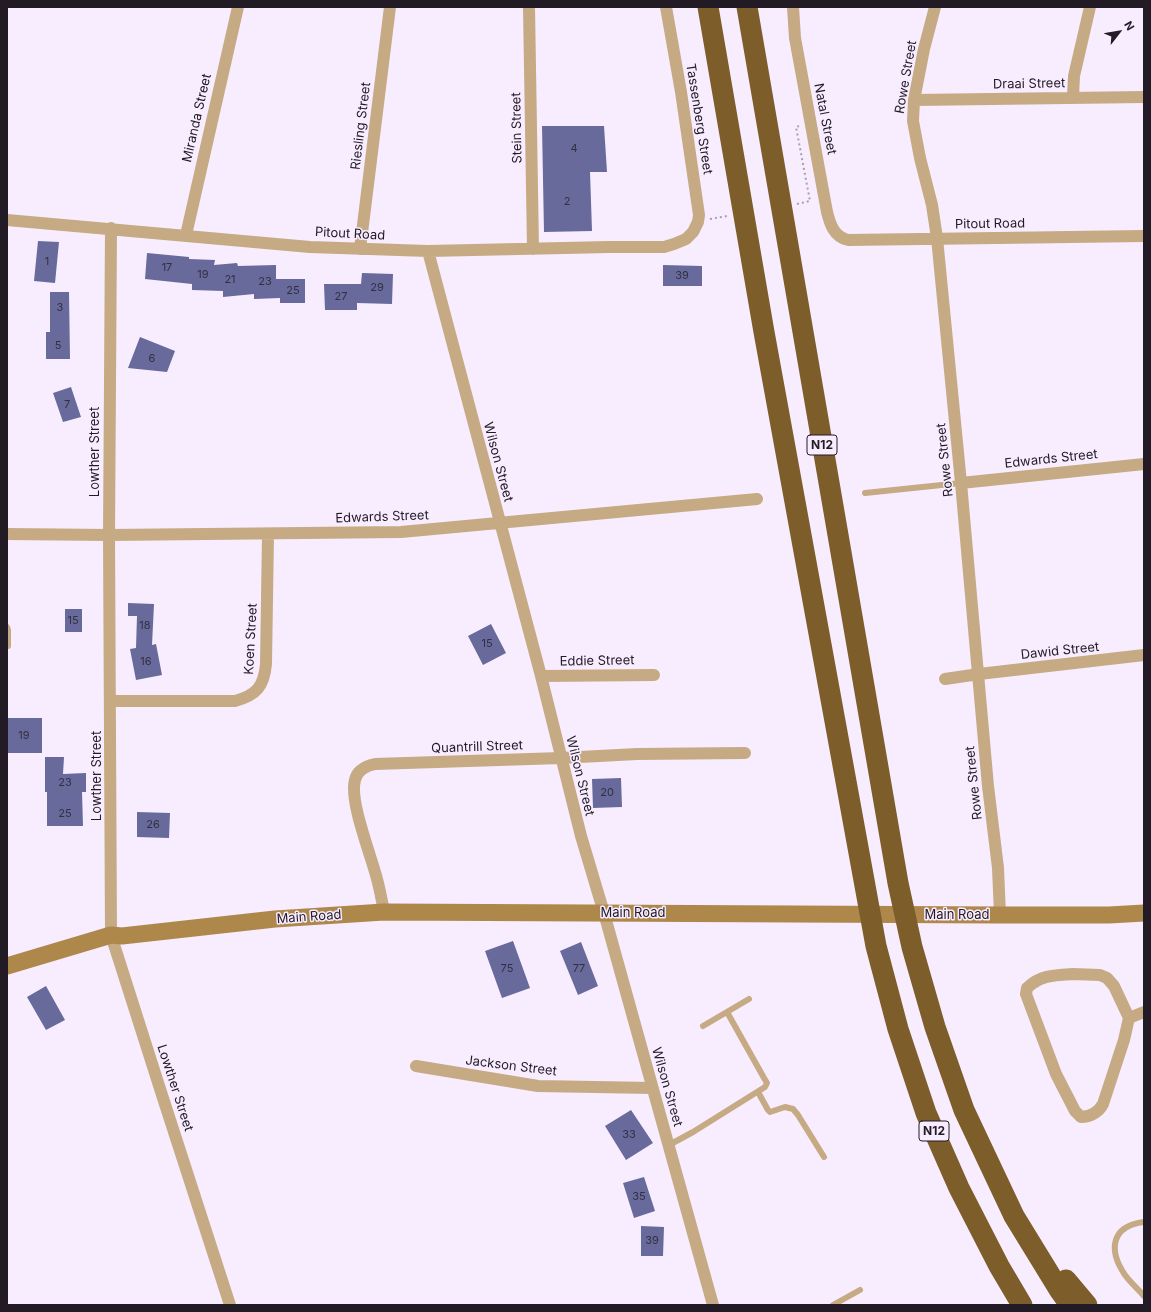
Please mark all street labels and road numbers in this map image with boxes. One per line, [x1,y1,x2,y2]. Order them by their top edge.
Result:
street label: Rowe Street [892,39,920,115]
street label: Tassenberg Street [683,62,715,176]
street label: Miranda Street [179,72,215,164]
street label: Draai Street [993,76,1065,92]
street label: Riesling Street [348,81,374,171]
street label: Natal Street [810,82,840,156]
street label: Stein Street [509,92,525,164]
street label: Pitout Road [955,216,1025,232]
street label: Pitout Road [314,224,386,244]
street label: Lowther Street [87,407,103,497]
street label: Wilson Street [480,420,516,504]
street label: Rowe Street [933,422,957,498]
road number: N12 [807,435,837,455]
street label: Edwards Street [1004,446,1098,472]
street label: Edwards Street [335,508,429,526]
street label: Koen Street [241,603,261,675]
street label: Dawid Street [1020,639,1100,663]
street label: Eddie Street [559,653,635,669]
street label: Lowther Street [89,731,105,821]
street label: Wilson Street [563,734,597,818]
street label: Quantrill Street [431,738,523,756]
street label: Rowe Street [962,745,986,821]
street label: Main Road [601,905,665,921]
street label: Main Road [276,907,342,927]
street label: Main Road [925,907,989,923]
street label: Lowther Street [154,1043,196,1133]
street label: Wilson Street [648,1046,686,1128]
street label: Jackson Street [464,1053,558,1079]
road number: N12 [919,1121,949,1141]

